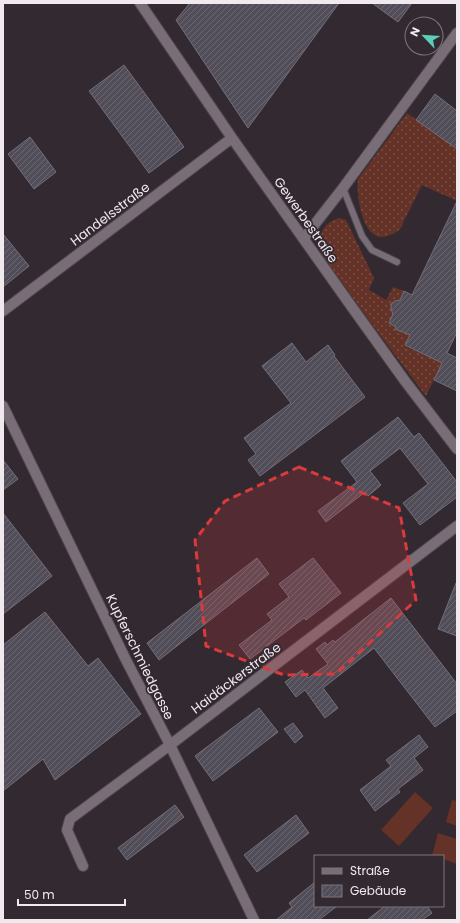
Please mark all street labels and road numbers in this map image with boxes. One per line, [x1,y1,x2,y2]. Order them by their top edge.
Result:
street label: Gewerbestraße [269,173,343,267]
street label: Handelsstraße [66,178,154,250]
street label: Kupferschmiedgasse [101,591,179,723]
street label: Haidäckerstraße [187,638,285,718]

